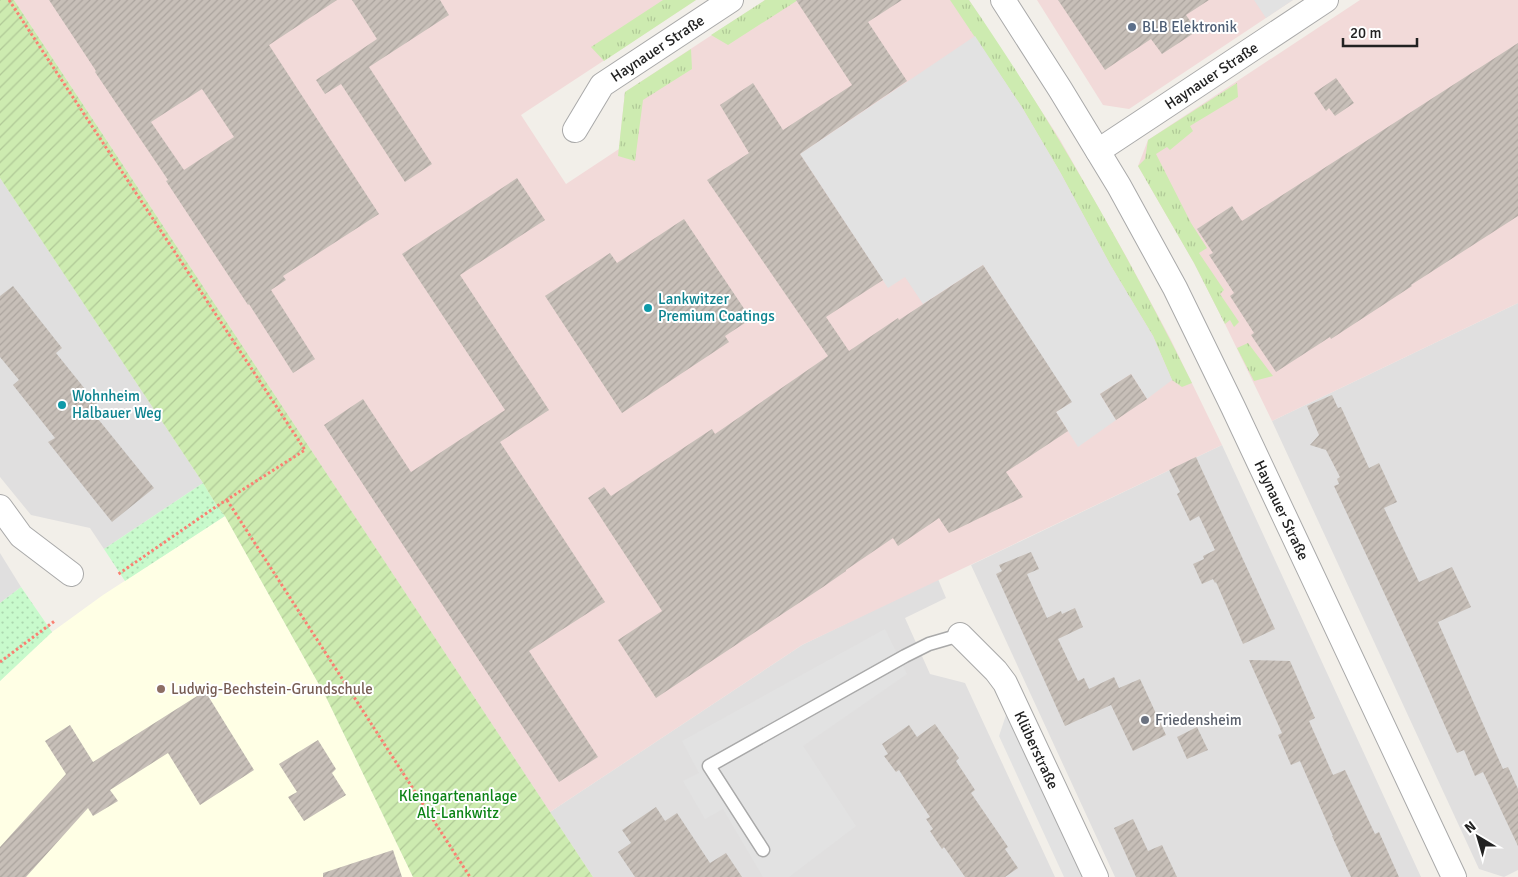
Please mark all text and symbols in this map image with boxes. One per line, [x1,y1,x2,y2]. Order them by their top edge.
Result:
street label: Haynauer Straße [607,11,708,86]
scale bar [1343,15,1417,47]
place label: BLB Elektronik [1142,18,1237,36]
marker: BLB Elektronik [1126,21,1138,33]
text: 20 m [1350,24,1381,42]
street label: Haynauer Straße [1161,38,1262,113]
place label: Lankwitzer Premium Coatings [658,290,775,325]
marker: Lankwitzer Premium Coatings [642,302,654,314]
place label: Wohnheim Halbauer Weg [72,387,162,422]
marker: Wohnheim Halbauer Weg [56,399,68,411]
street label: Haynauer Straße [1250,457,1313,563]
place label: Ludwig-Bechstein-Grundschule [171,680,373,698]
marker: Ludwig-Bechstein-Grundschule [155,683,167,695]
street label: Klüberstraße [1010,708,1062,792]
place label: Friedensheim [1155,711,1242,729]
marker: Friedensheim [1139,714,1151,726]
park label: Kleingartenanlage Alt-Lankwitz [399,787,517,822]
north arrow [1453,812,1503,862]
text: N [1461,817,1479,837]

